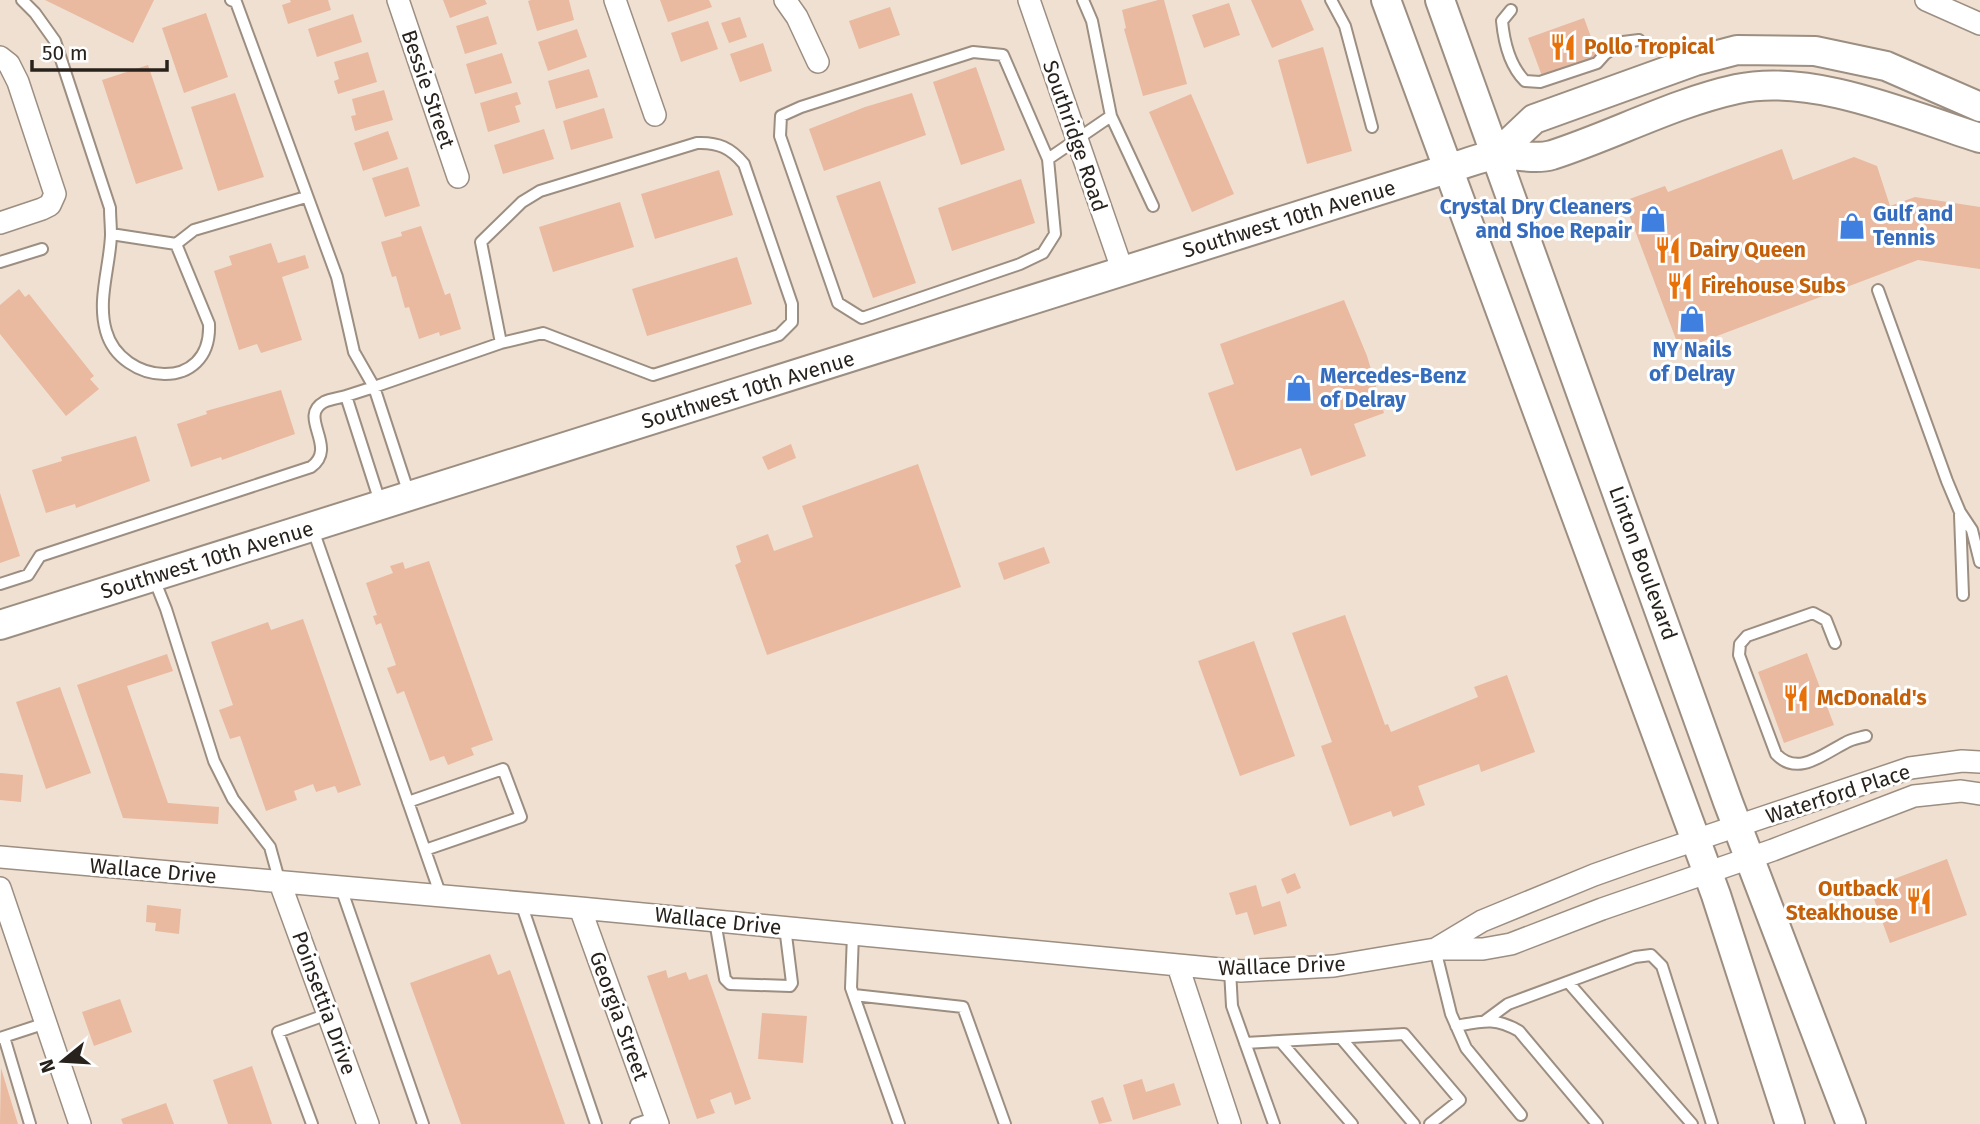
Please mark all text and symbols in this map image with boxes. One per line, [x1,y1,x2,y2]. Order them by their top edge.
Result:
street label: Bessie Street [396,26,461,152]
scale bar [32,28,166,72]
restaurant icon: Pollo Tropical [1548,32,1578,62]
place label: Pollo Tropical [1584,34,1715,60]
text: 50 m [42,40,88,66]
street label: Southridge Road [1037,57,1113,215]
street label: Southwest 10th Avenue [1179,174,1399,264]
place label: Crystal Dry Cleaners and Shoe Repair [1440,194,1633,244]
place label: Gulf and Tennis [1873,201,1953,251]
shop icon: Crystal Dry Cleaners and Shoe Repair [1638,204,1668,234]
shop icon: Gulf and Tennis [1837,211,1867,241]
restaurant icon: Dairy Queen [1653,235,1683,265]
place label: Dairy Queen [1689,237,1806,263]
restaurant icon: Firehouse Subs [1665,271,1695,301]
place label: Firehouse Subs [1701,273,1846,299]
shop icon: NY Nails of Delray [1677,304,1707,334]
place label: NY Nails of Delray [1649,337,1735,387]
street label: Southwest 10th Avenue [638,345,858,435]
place label: Mercedes-Benz of Delray [1320,363,1466,413]
shop icon: Mercedes-Benz of Delray [1284,373,1314,403]
street label: Linton Boulevard [1603,482,1683,644]
street label: Southwest 10th Avenue [97,515,317,605]
restaurant icon: McDonald's [1781,683,1811,713]
place label: McDonald's [1817,685,1927,711]
street label: Waterford Place [1763,758,1913,830]
street label: Wallace Drive [88,852,218,890]
place label: Outback Steakhouse [1786,876,1898,926]
restaurant icon: Outback Steakhouse [1904,886,1934,916]
street label: Wallace Drive [653,901,783,941]
street label: Poinsettia Drive [286,928,362,1078]
street label: Georgia Street [584,948,655,1085]
street label: Wallace Drive [1218,951,1346,981]
north arrow [28,1026,98,1096]
text: N [34,1057,60,1076]

